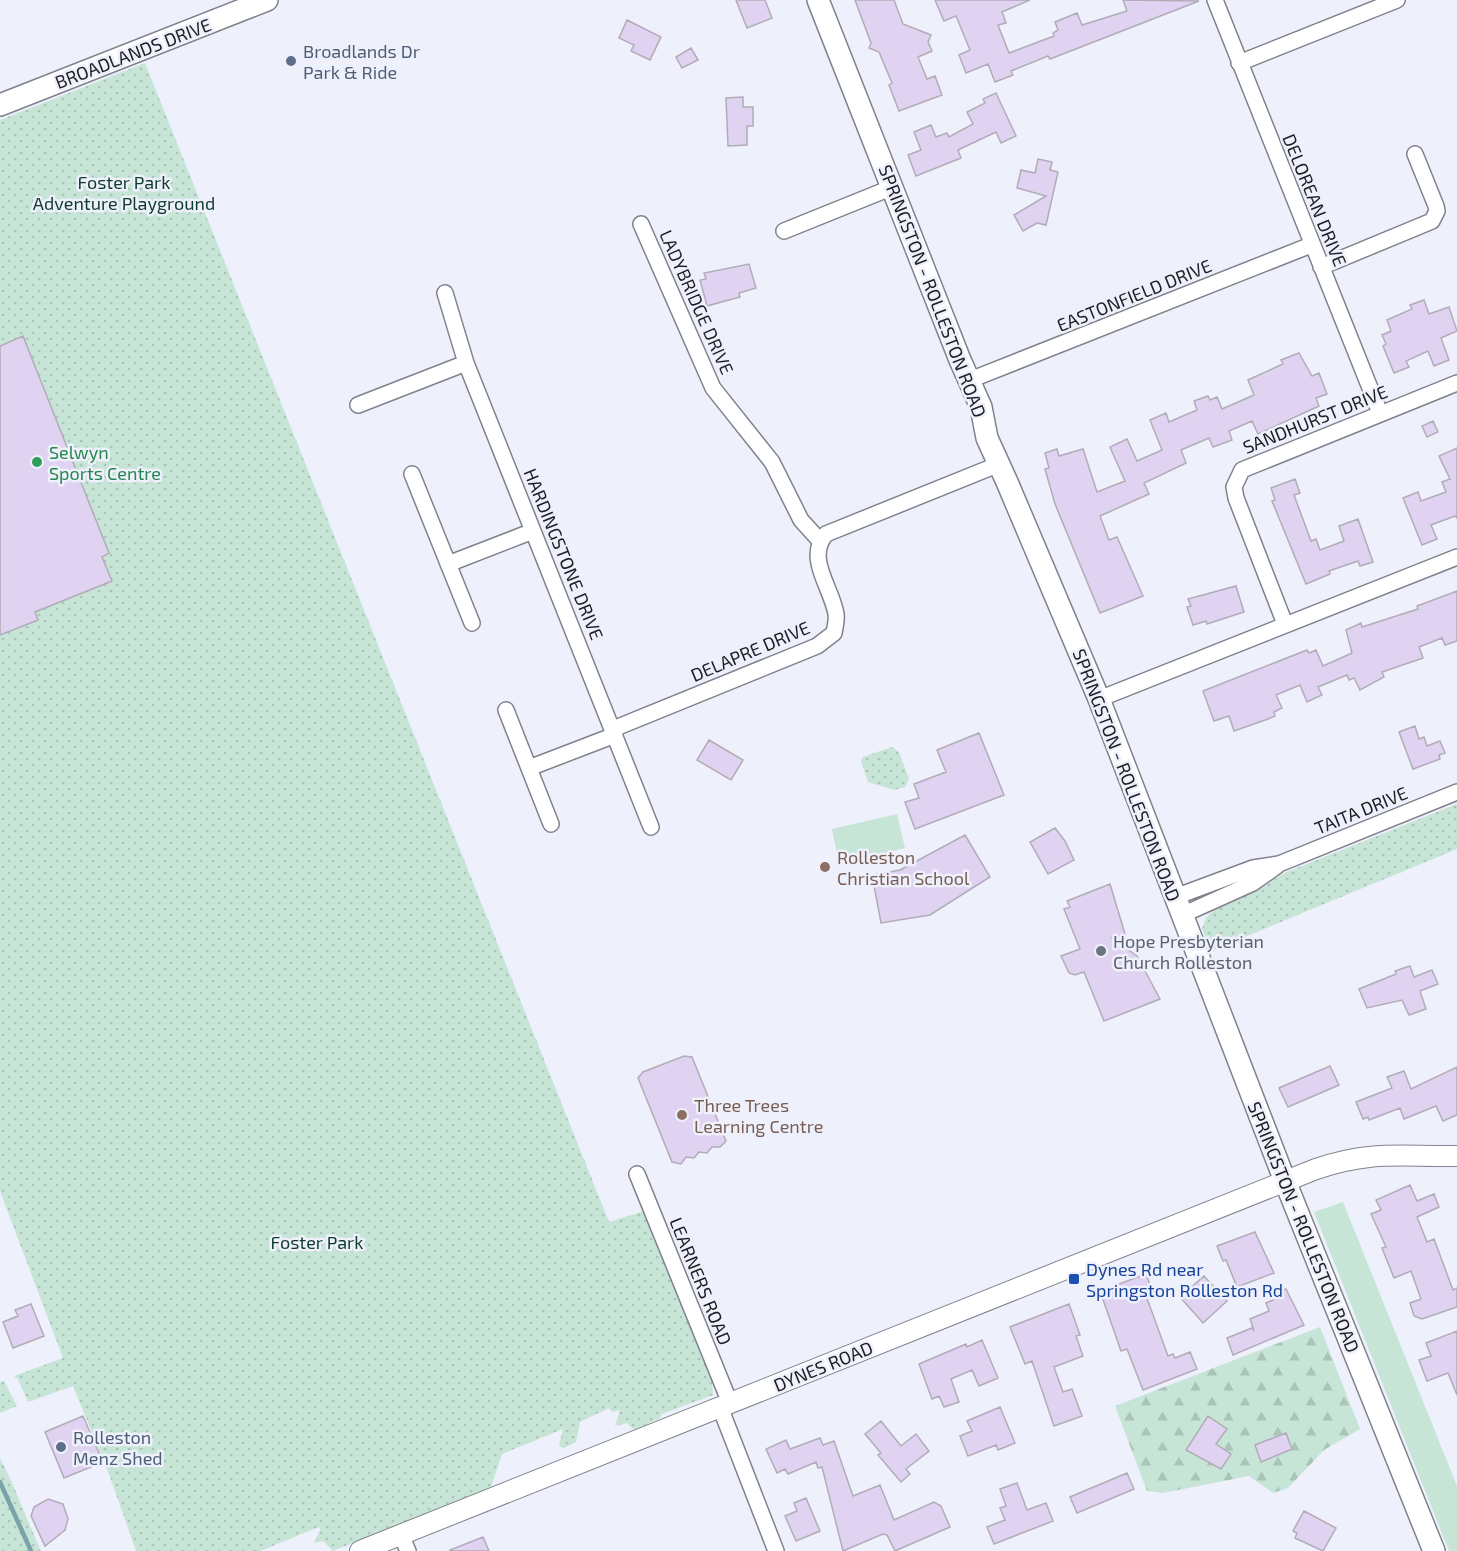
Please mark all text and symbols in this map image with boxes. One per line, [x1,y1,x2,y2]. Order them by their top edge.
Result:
street label: BROADLANDS DRIVE [52,13,214,93]
place label: Broadlands Dr Park & Ride [303,40,420,83]
marker: Broadlands Dr Park & Ride [284,54,298,68]
street label: DELOREAN DRIVE [1278,131,1352,269]
street label: SPRINGSTON - ROLLESTON ROAD [875,162,991,420]
park label: Foster Park Adventure Playground [33,171,215,214]
street label: LADYBRIDGE DRIVE [655,226,739,378]
street label: EASTONFIELD DRIVE [1053,254,1215,336]
street label: SANDHURST DRIVE [1239,380,1391,458]
place label: Selwyn Sports Centre [49,441,161,484]
marker: Selwyn Sports Centre [30,455,44,469]
street label: HARDINGSTONE DRIVE [520,465,608,643]
street label: DELAPRE DRIVE [687,616,813,686]
street label: SPRINGSTON - ROLLESTON ROAD [1069,646,1185,904]
street label: TAITA DRIVE [1311,781,1411,839]
place label: Rolleston Christian School [837,846,970,889]
marker: Rolleston Christian School [818,860,832,874]
place label: Hope Presbyterian Church Rolleston [1113,930,1264,973]
marker: Hope Presbyterian Church Rolleston [1094,944,1108,958]
place label: Three Trees Learning Centre [694,1094,823,1137]
street label: SPRINGSTON - ROLLESTON ROAD [1243,1098,1365,1356]
marker: Three Trees Learning Centre [675,1108,689,1122]
street label: LEARNERS ROAD [665,1214,737,1348]
park label: Foster Park [271,1231,363,1253]
place label: Dynes Rd near Springston Rolleston Rd [1086,1258,1283,1301]
marker: Dynes Rd near Springston Rolleston Rd [1067,1272,1081,1286]
street label: DYNES ROAD [770,1336,876,1396]
place label: Rolleston Menz Shed [73,1426,163,1469]
marker: Rolleston Menz Shed [54,1440,68,1454]

